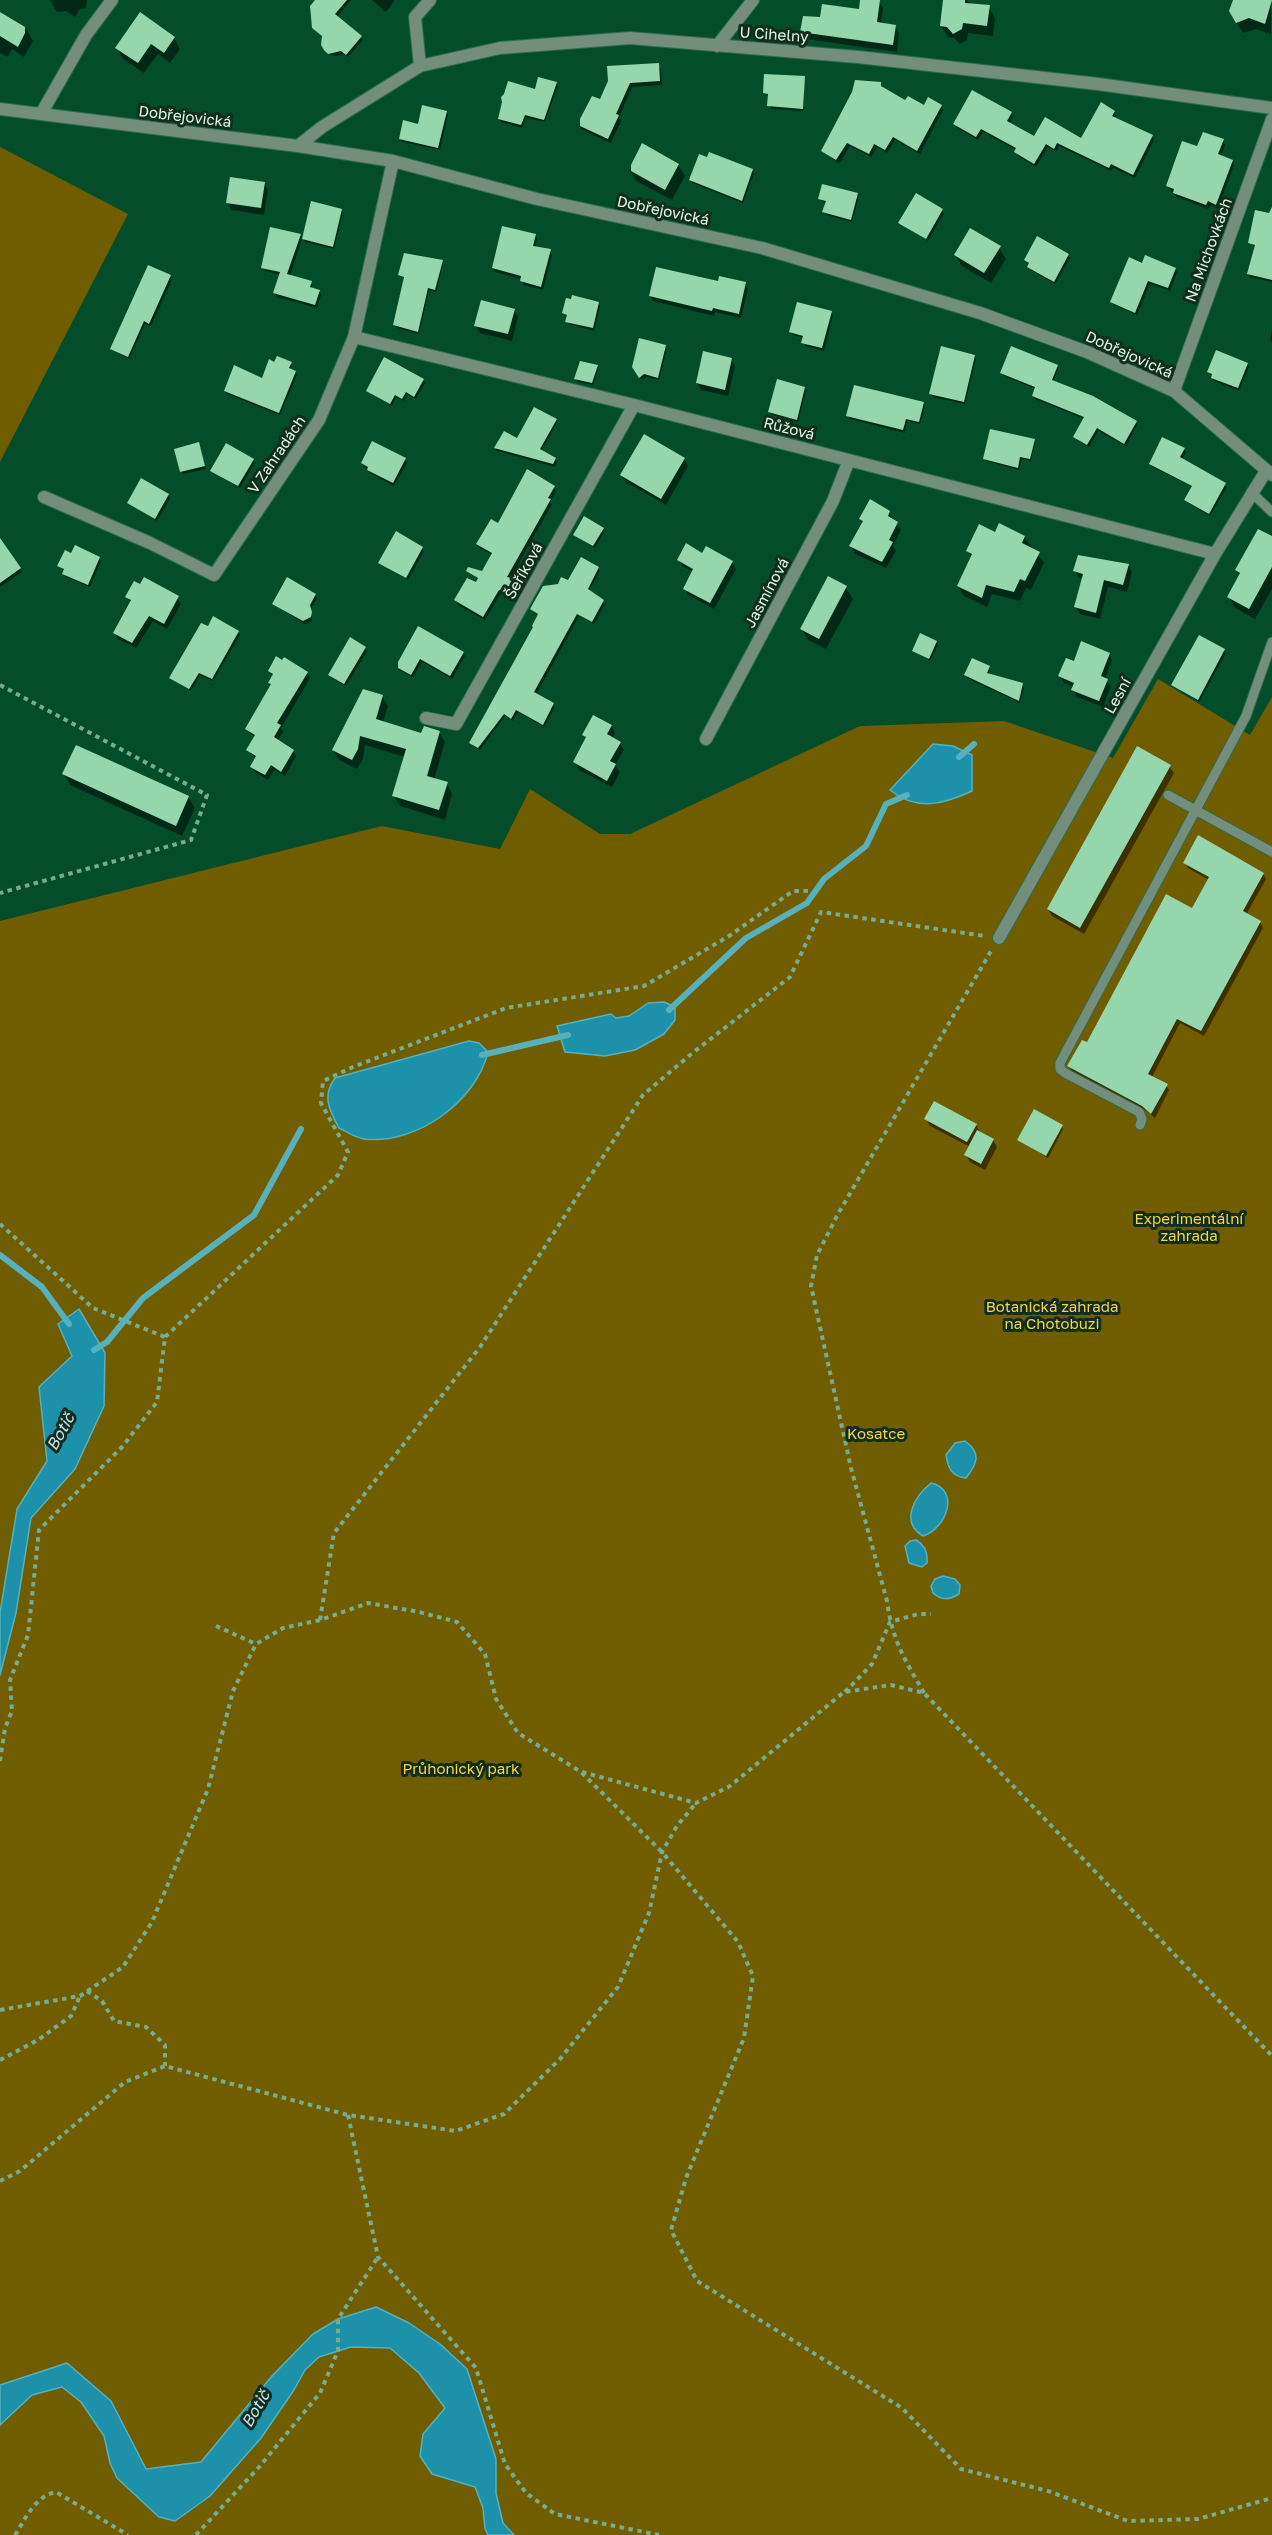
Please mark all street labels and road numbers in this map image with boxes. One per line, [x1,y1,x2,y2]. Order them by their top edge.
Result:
street label: U Cihelny [739,24,809,46]
street label: Dobřejovická [138,102,232,132]
street label: Dobřejovická [615,192,711,230]
street label: Na Michovkách [1182,196,1236,304]
street label: Dobřejovická [1083,328,1175,382]
street label: V Zahradách [244,413,310,497]
street label: Růžová [762,414,816,444]
street label: Šeříková [501,540,547,602]
street label: Jasmínová [741,555,793,631]
street label: Lesní [1101,675,1135,717]

